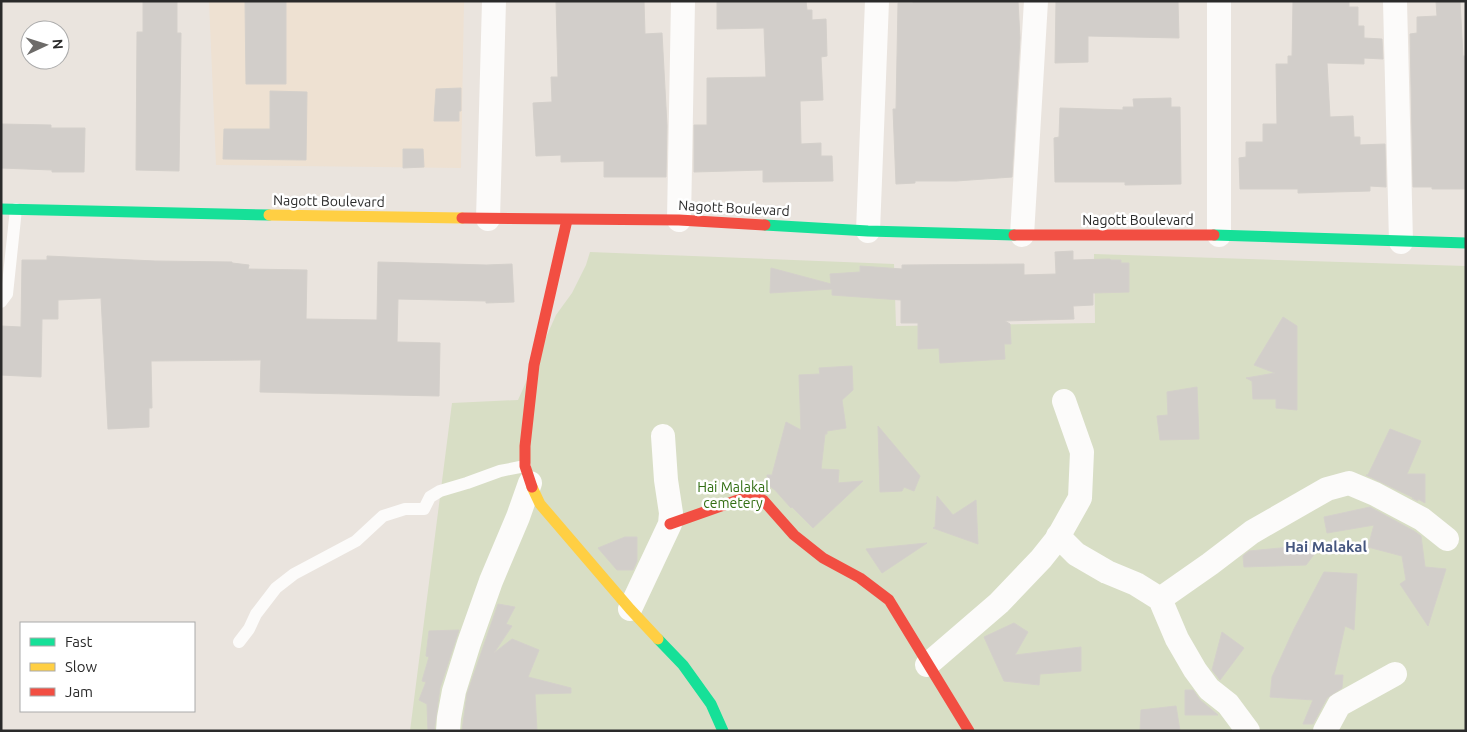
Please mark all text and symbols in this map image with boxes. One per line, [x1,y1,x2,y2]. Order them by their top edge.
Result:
north arrow [20,20,70,70]
text: N [50,38,66,50]
street label: Nagott Boulevard [273,192,385,210]
street label: Nagott Boulevard [678,197,790,219]
street label: Nagott Boulevard [1082,212,1194,228]
park label: Hai Malakal cemetery [697,479,769,511]
district label: Hai Malakal [1285,538,1367,555]
legend [20,622,195,712]
text: Fast [65,633,93,650]
text: Slow [65,658,98,675]
text: Jam [65,683,93,700]

